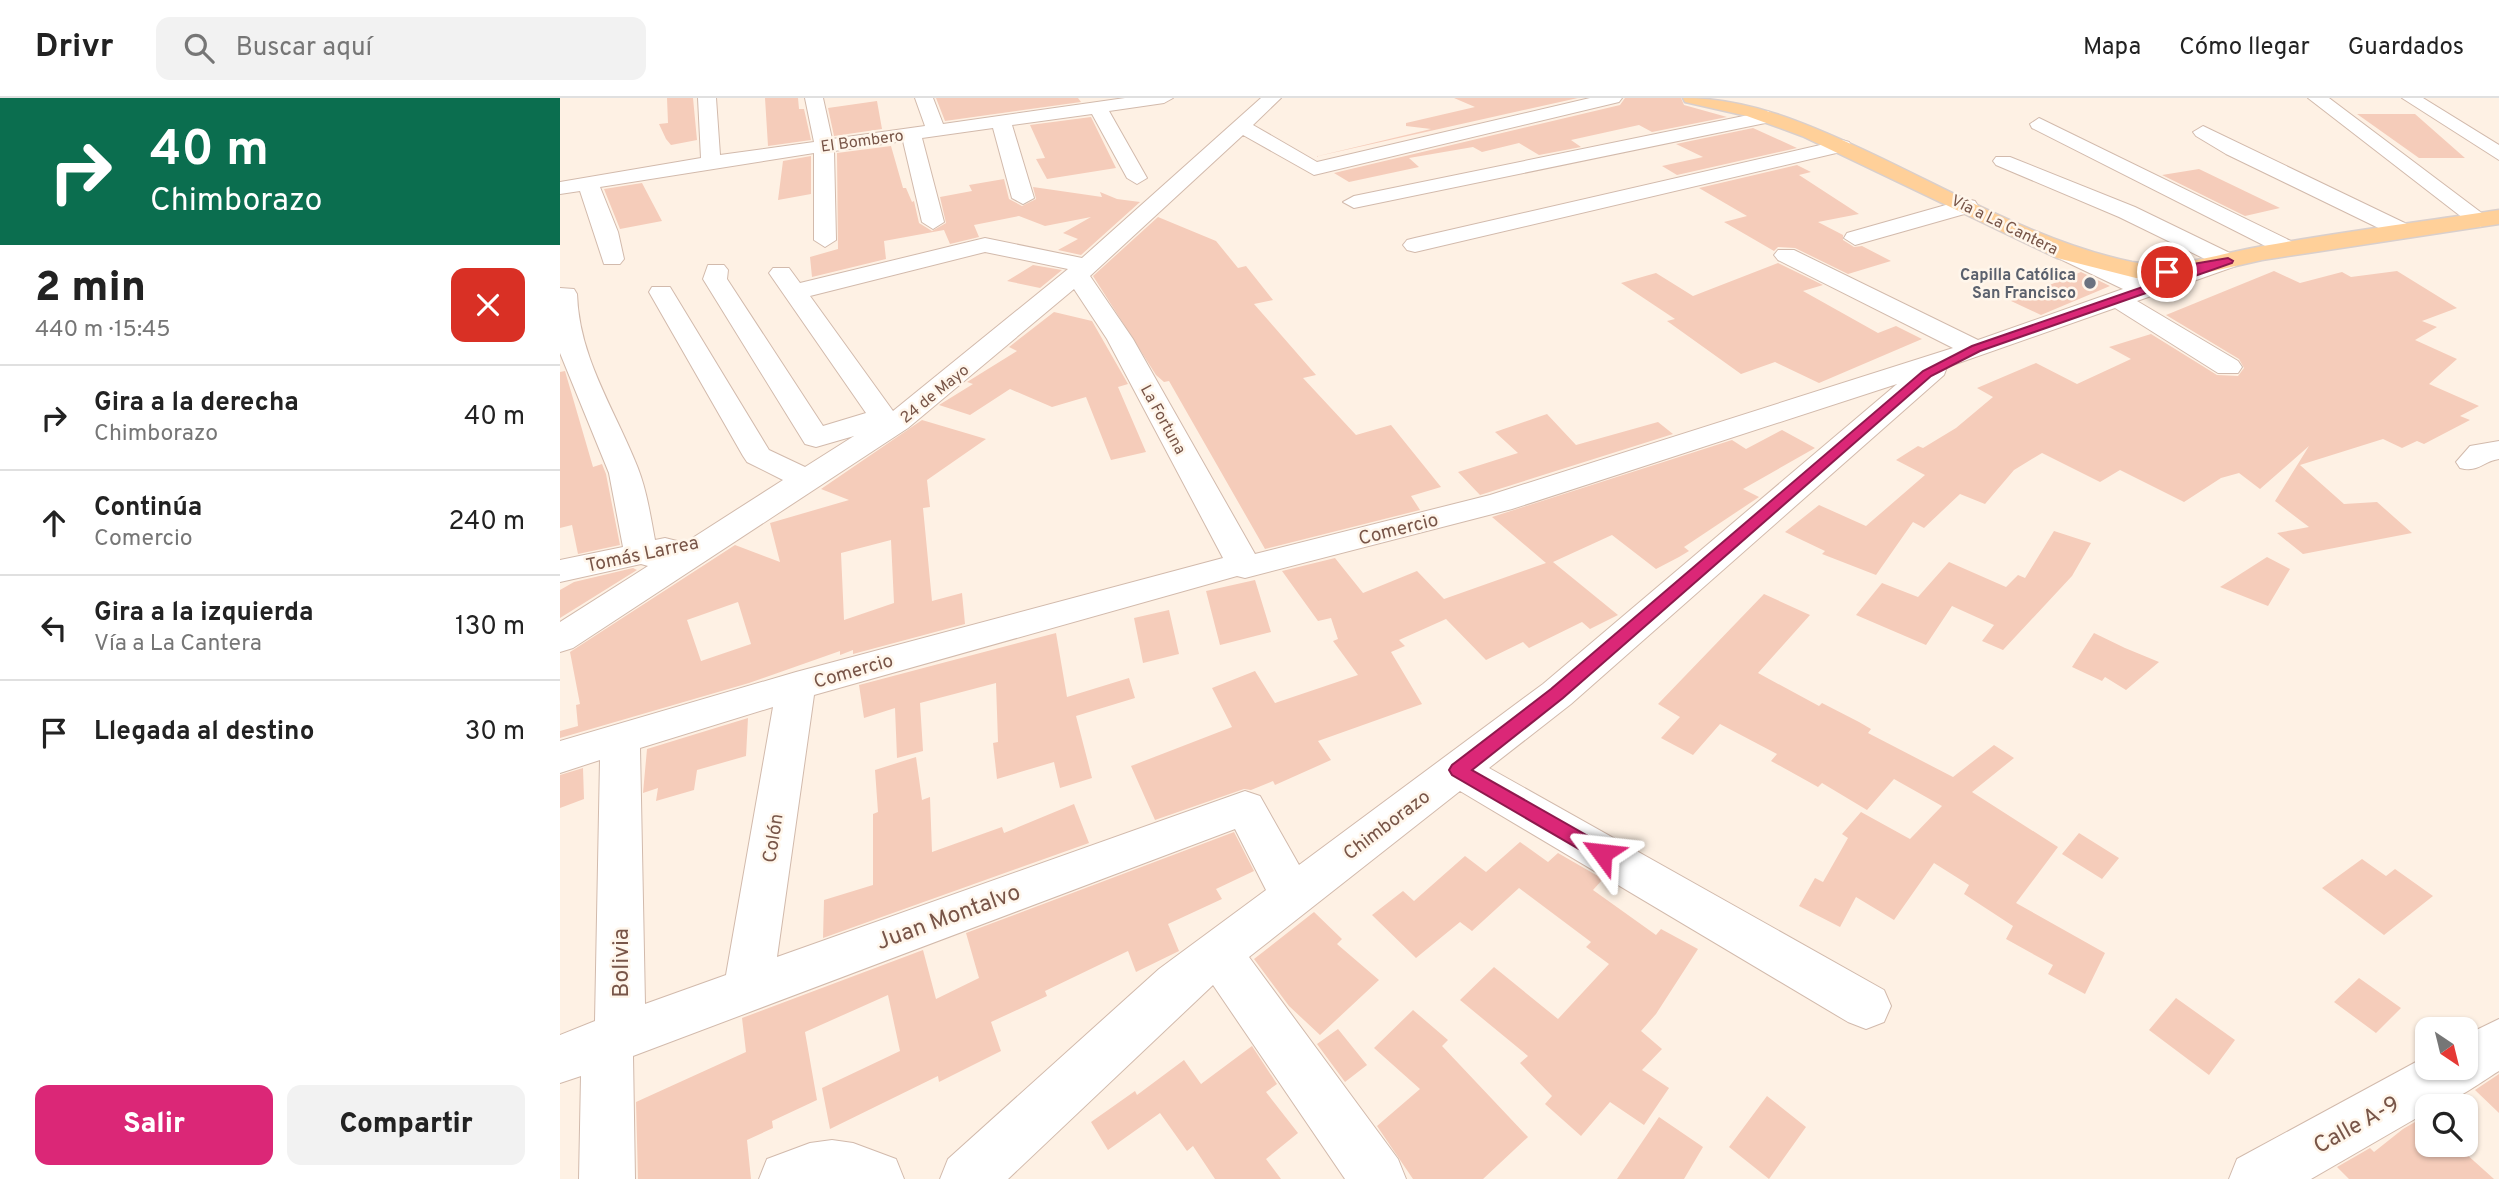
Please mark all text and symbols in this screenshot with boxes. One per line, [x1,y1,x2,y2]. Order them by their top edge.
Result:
search box [156,17,646,80]
text: Drivr [35,27,114,69]
icon: search [180,29,218,67]
text: Buscar aquí [236,32,372,65]
text: Mapa [2083,33,2141,63]
text: Cómo llegar [2179,33,2310,63]
text: Guardados [2348,33,2464,63]
text: 40 m [150,121,269,183]
icon: right [35,126,126,217]
street label: El Bombero [820,126,905,158]
text: Chimborazo [150,182,322,222]
street label: Vía a La Cantera [1947,191,2061,260]
pin [2137,242,2197,302]
icon: arrive [2148,253,2186,291]
text: 2 min [35,263,146,316]
place label: Capilla Católica San Francisco [1960,266,2076,304]
button: close [451,268,525,342]
marker: Capilla Católica San Francisco [2082,275,2098,291]
text: 440 m · 15:45 [35,316,171,345]
street label: 24 de Mayo [897,361,974,428]
street label: La Fortuna [1135,382,1190,458]
text: Gira a la derecha [94,387,299,420]
icon: right [35,399,73,437]
text: 40 m [464,401,525,434]
text: Chimborazo [94,420,218,449]
text: Continúa [94,492,202,525]
icon: ahead [35,504,73,542]
text: 240 m [448,506,525,539]
street label: Comercio [1356,508,1441,551]
text: Comercio [94,525,193,554]
street label: Tomás Larrea [584,531,701,579]
text: Gira a la izquierda [94,597,313,630]
icon: left [35,609,73,647]
text: 130 m [455,611,525,644]
text: Vía a La Cantera [94,630,262,659]
street label: Comercio [811,649,896,695]
icon: arrive [35,714,73,752]
text: Llegada al destino [94,716,314,749]
text: 30 m [465,716,525,749]
street label: Chimborazo [1339,785,1435,866]
street label: Colón [758,812,790,865]
position arrow [1565,816,1639,890]
street label: Juan Montalvo [873,879,1025,958]
street label: Bolivia [608,928,637,998]
north arrow [2415,1017,2478,1080]
map controls [2415,1017,2478,1157]
button: Salir [35,1085,273,1165]
button: Compartir [287,1085,525,1165]
street label: Calle A-9 [2309,1091,2405,1162]
button: search [2415,1094,2478,1157]

